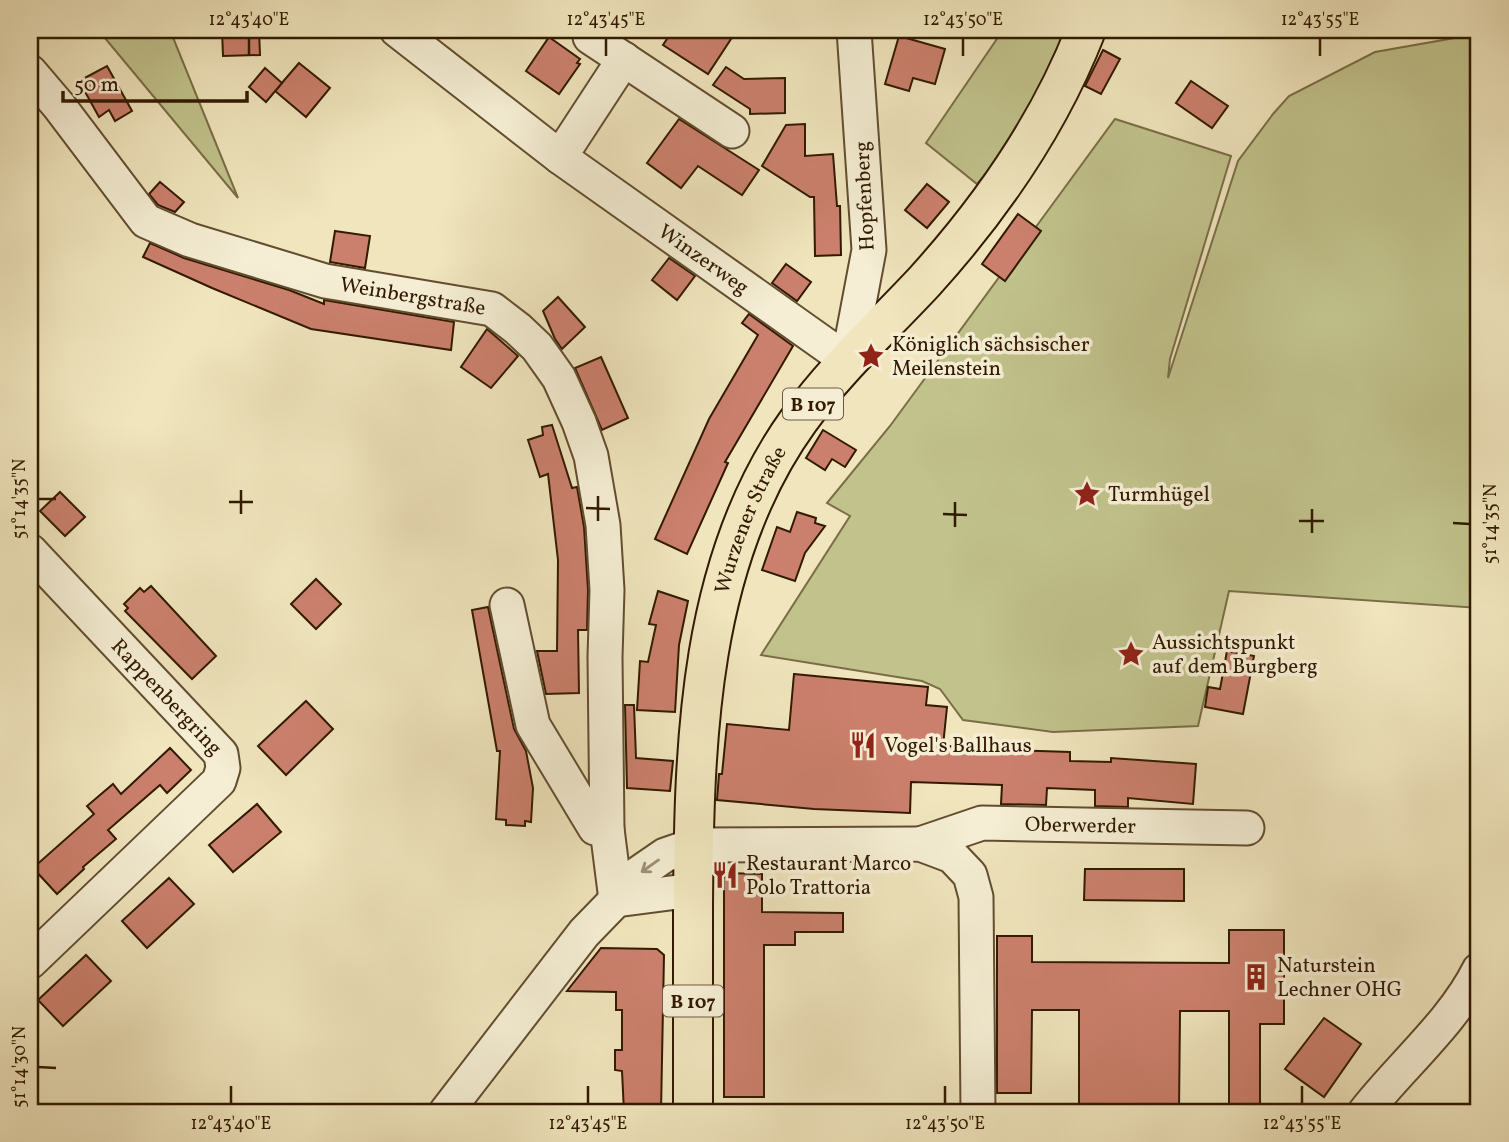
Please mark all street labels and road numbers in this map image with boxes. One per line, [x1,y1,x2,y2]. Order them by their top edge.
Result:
street label: Hopfenberg [848,140,883,251]
street label: Winzerweg [652,218,754,302]
street label: Weinbergstraße [338,271,488,324]
road number: B 107 [783,388,843,420]
street label: Wurzener Straße [709,441,794,597]
street label: Rappenbergring [104,633,228,763]
street label: Oberwerder [1025,811,1137,842]
road number: B 107 [663,986,723,1016]

